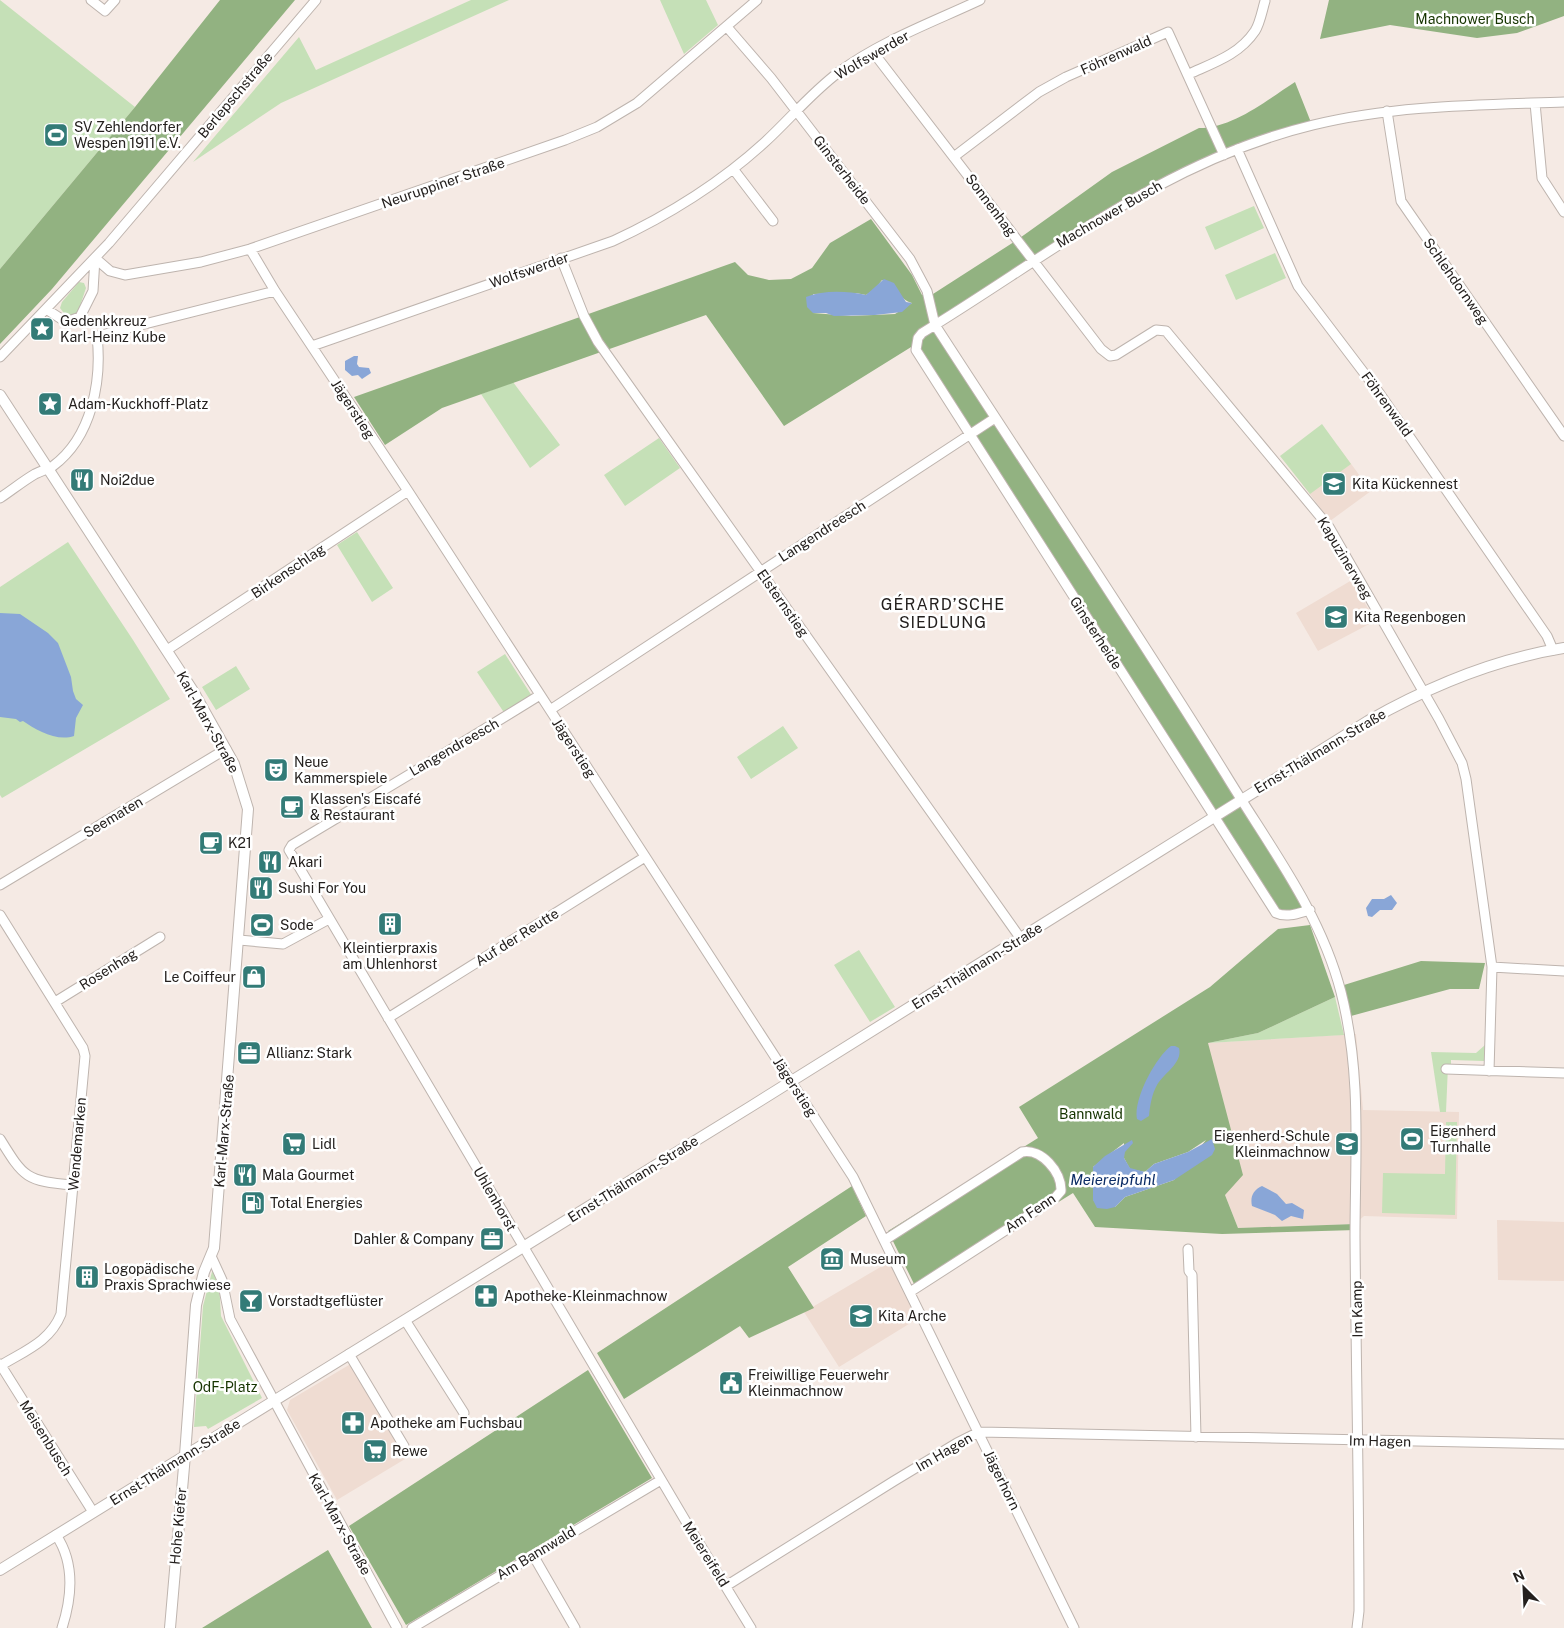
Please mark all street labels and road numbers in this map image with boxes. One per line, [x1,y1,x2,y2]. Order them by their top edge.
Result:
street label: Wolfswerder [832,27,912,83]
street label: Föhrenwald [1078,32,1154,78]
street label: Berlepschstraße [194,49,276,141]
street label: Ginsterheide [810,132,874,208]
street label: Neuruppiner Straße [379,154,507,212]
street label: Sonnenhag [962,171,1020,240]
street label: Machnower Busch [1053,177,1165,251]
street label: Schlehdornweg [1420,235,1492,328]
street label: Wolfswerder [487,249,571,291]
street label: Föhrenwald [1358,369,1416,439]
street label: Jägerstieg [328,376,378,442]
street label: Langendreesch [776,497,868,565]
street label: Kapuzinerweg [1314,514,1376,602]
street label: Birkenschlag [248,540,328,601]
street label: Elsternstieg [754,566,812,640]
street label: Ginsterheide [1067,594,1125,672]
street label: Karl-Marx-Straße [173,668,243,776]
street label: Ernst-Thälmann-Straße [1251,705,1389,797]
street label: Langendreesch [406,715,502,779]
street label: Jägerstieg [549,715,599,781]
street label: Seematen [81,793,145,841]
street label: Auf der Reutte [472,905,562,969]
street label: Ernst-Thälmann-Straße [909,919,1045,1013]
street label: Rosenhag [76,945,140,993]
street label: Jägerstieg [770,1054,820,1120]
street label: Karl-Marx-Straße [211,1074,237,1188]
street label: Wendemarken [65,1097,89,1191]
street label: Ernst-Thälmann-Straße [565,1132,701,1226]
street label: Uhlenhorst [470,1164,520,1234]
street label: Am Fenn [1002,1190,1058,1236]
street label: Im Kamp [1349,1280,1365,1338]
street label: Meisenbusch [16,1397,76,1479]
street label: Ernst-Thälmann-Straße [107,1415,243,1509]
street label: Im Hagen [913,1429,975,1475]
street label: Im Hagen [1349,1432,1411,1450]
street label: Jägerhorn [981,1447,1023,1513]
street label: Karl-Marx-Straße [305,1470,375,1578]
street label: Hohe Kiefer [167,1487,189,1565]
street label: Meiereifeld [680,1518,732,1590]
street label: Am Bannwald [494,1523,578,1583]

